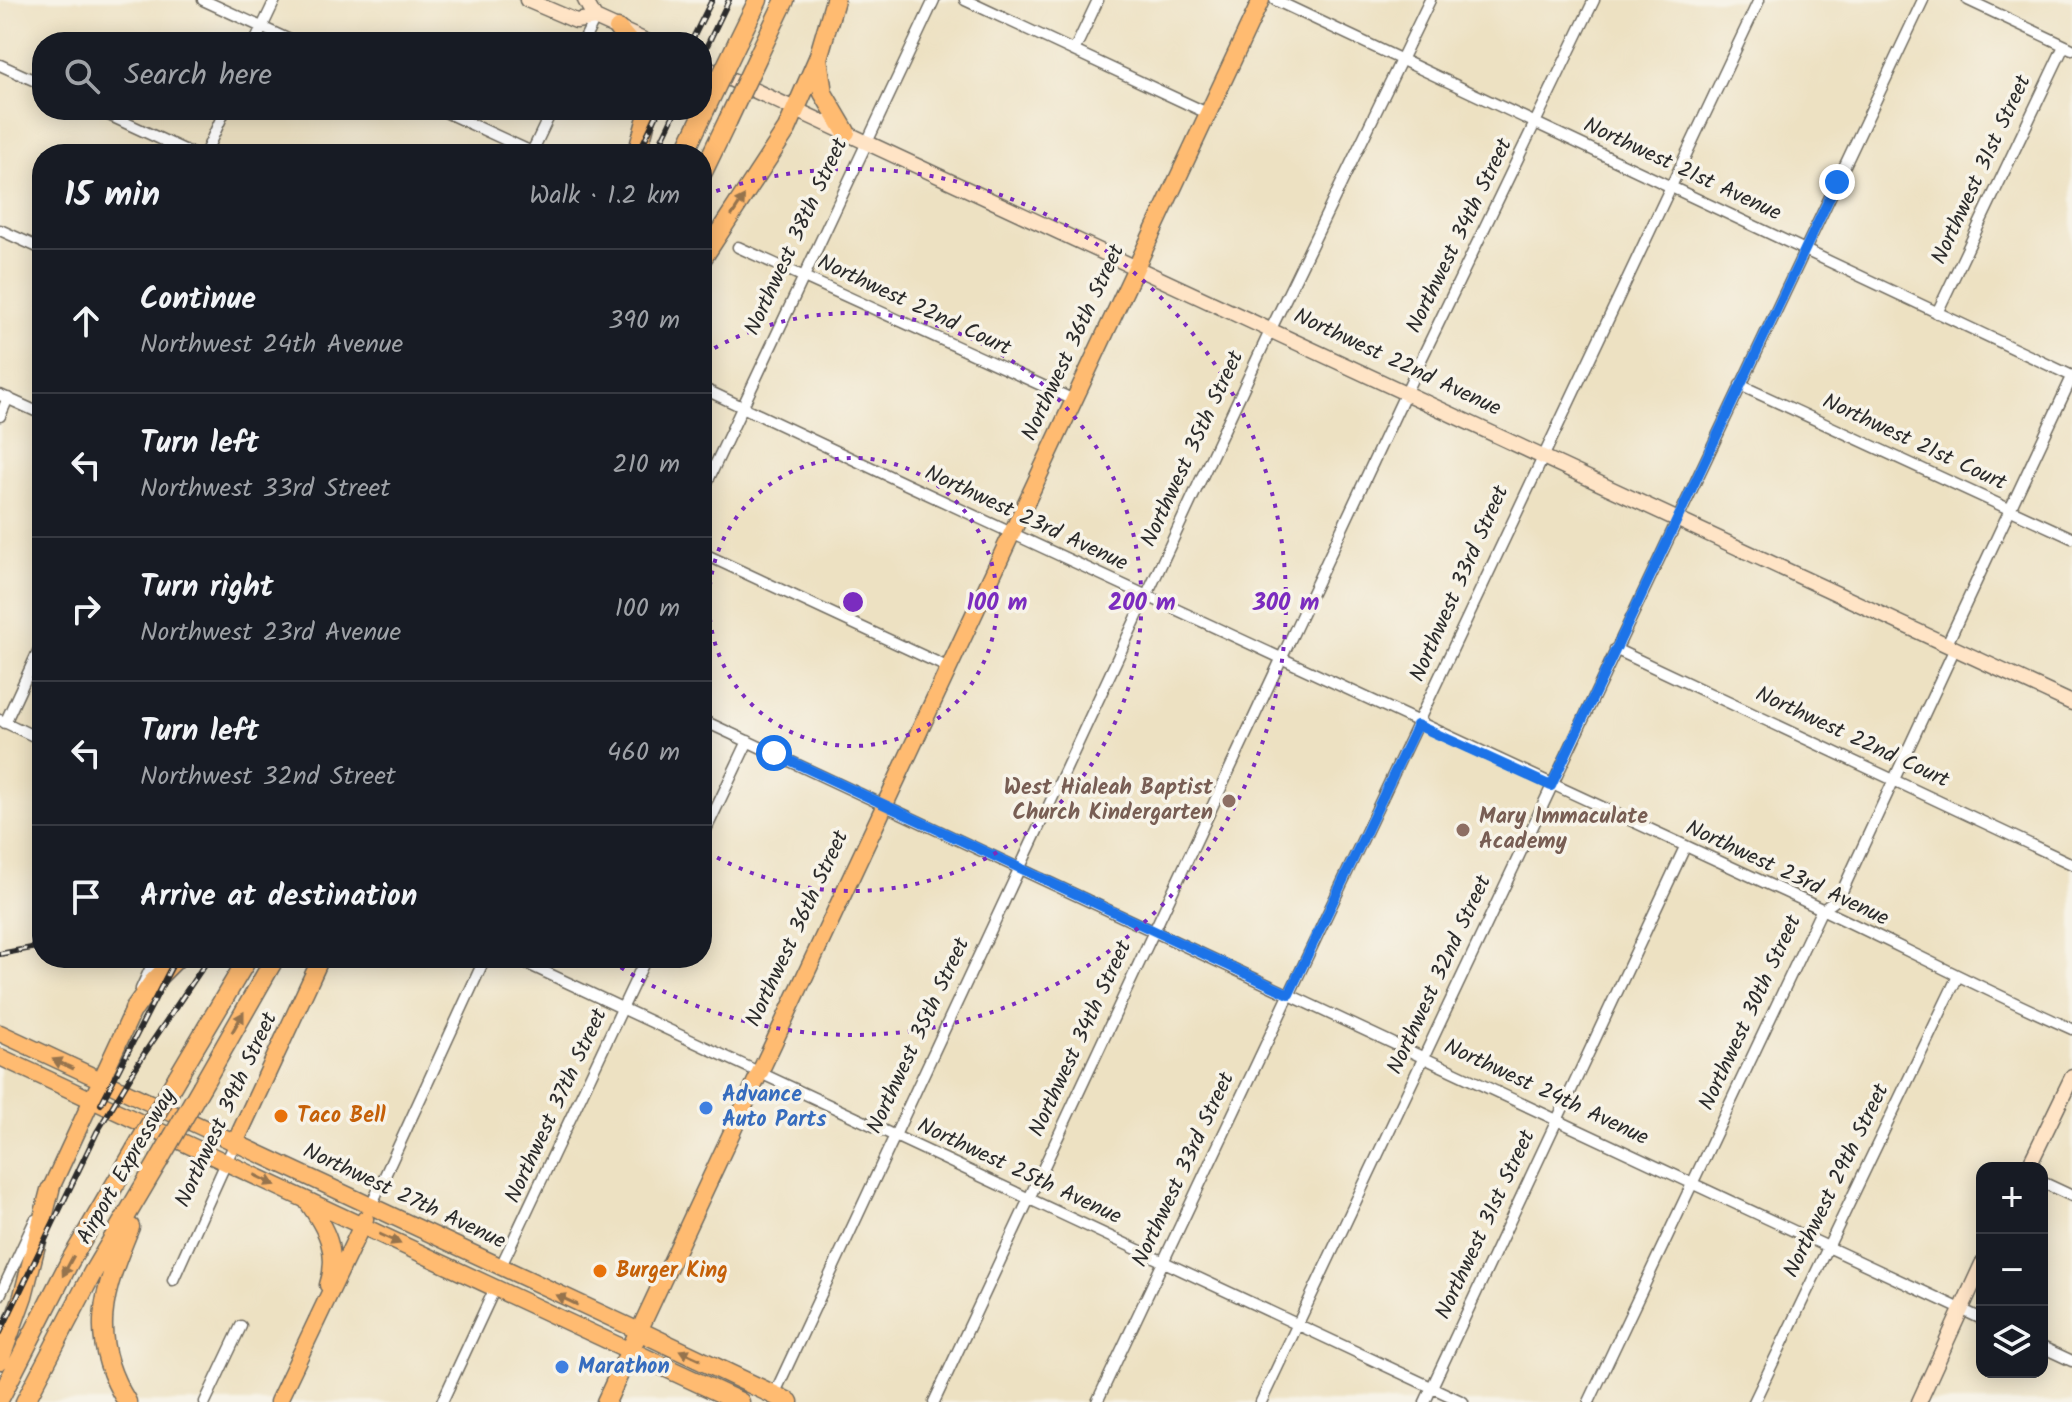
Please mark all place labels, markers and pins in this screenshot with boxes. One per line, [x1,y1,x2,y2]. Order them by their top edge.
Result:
centre of rings [839,588,867,616]
place label: West Hialeah Baptist Church Kindergarten [1004,771,1214,831]
marker: West Hialeah Baptist Church Kindergarten [1220,792,1238,810]
place label: Mary Immaculate Academy [1479,800,1648,860]
marker: Mary Immaculate Academy [1454,821,1472,839]
place label: Advance Auto Parts [722,1078,827,1138]
place label: Taco Bell [297,1099,386,1134]
marker: Advance Auto Parts [697,1099,715,1117]
marker: Taco Bell [272,1107,290,1125]
place label: Burger King [616,1254,728,1289]
marker: Burger King [591,1262,609,1280]
place label: Marathon [578,1350,670,1385]
marker: Marathon [553,1358,571,1376]

